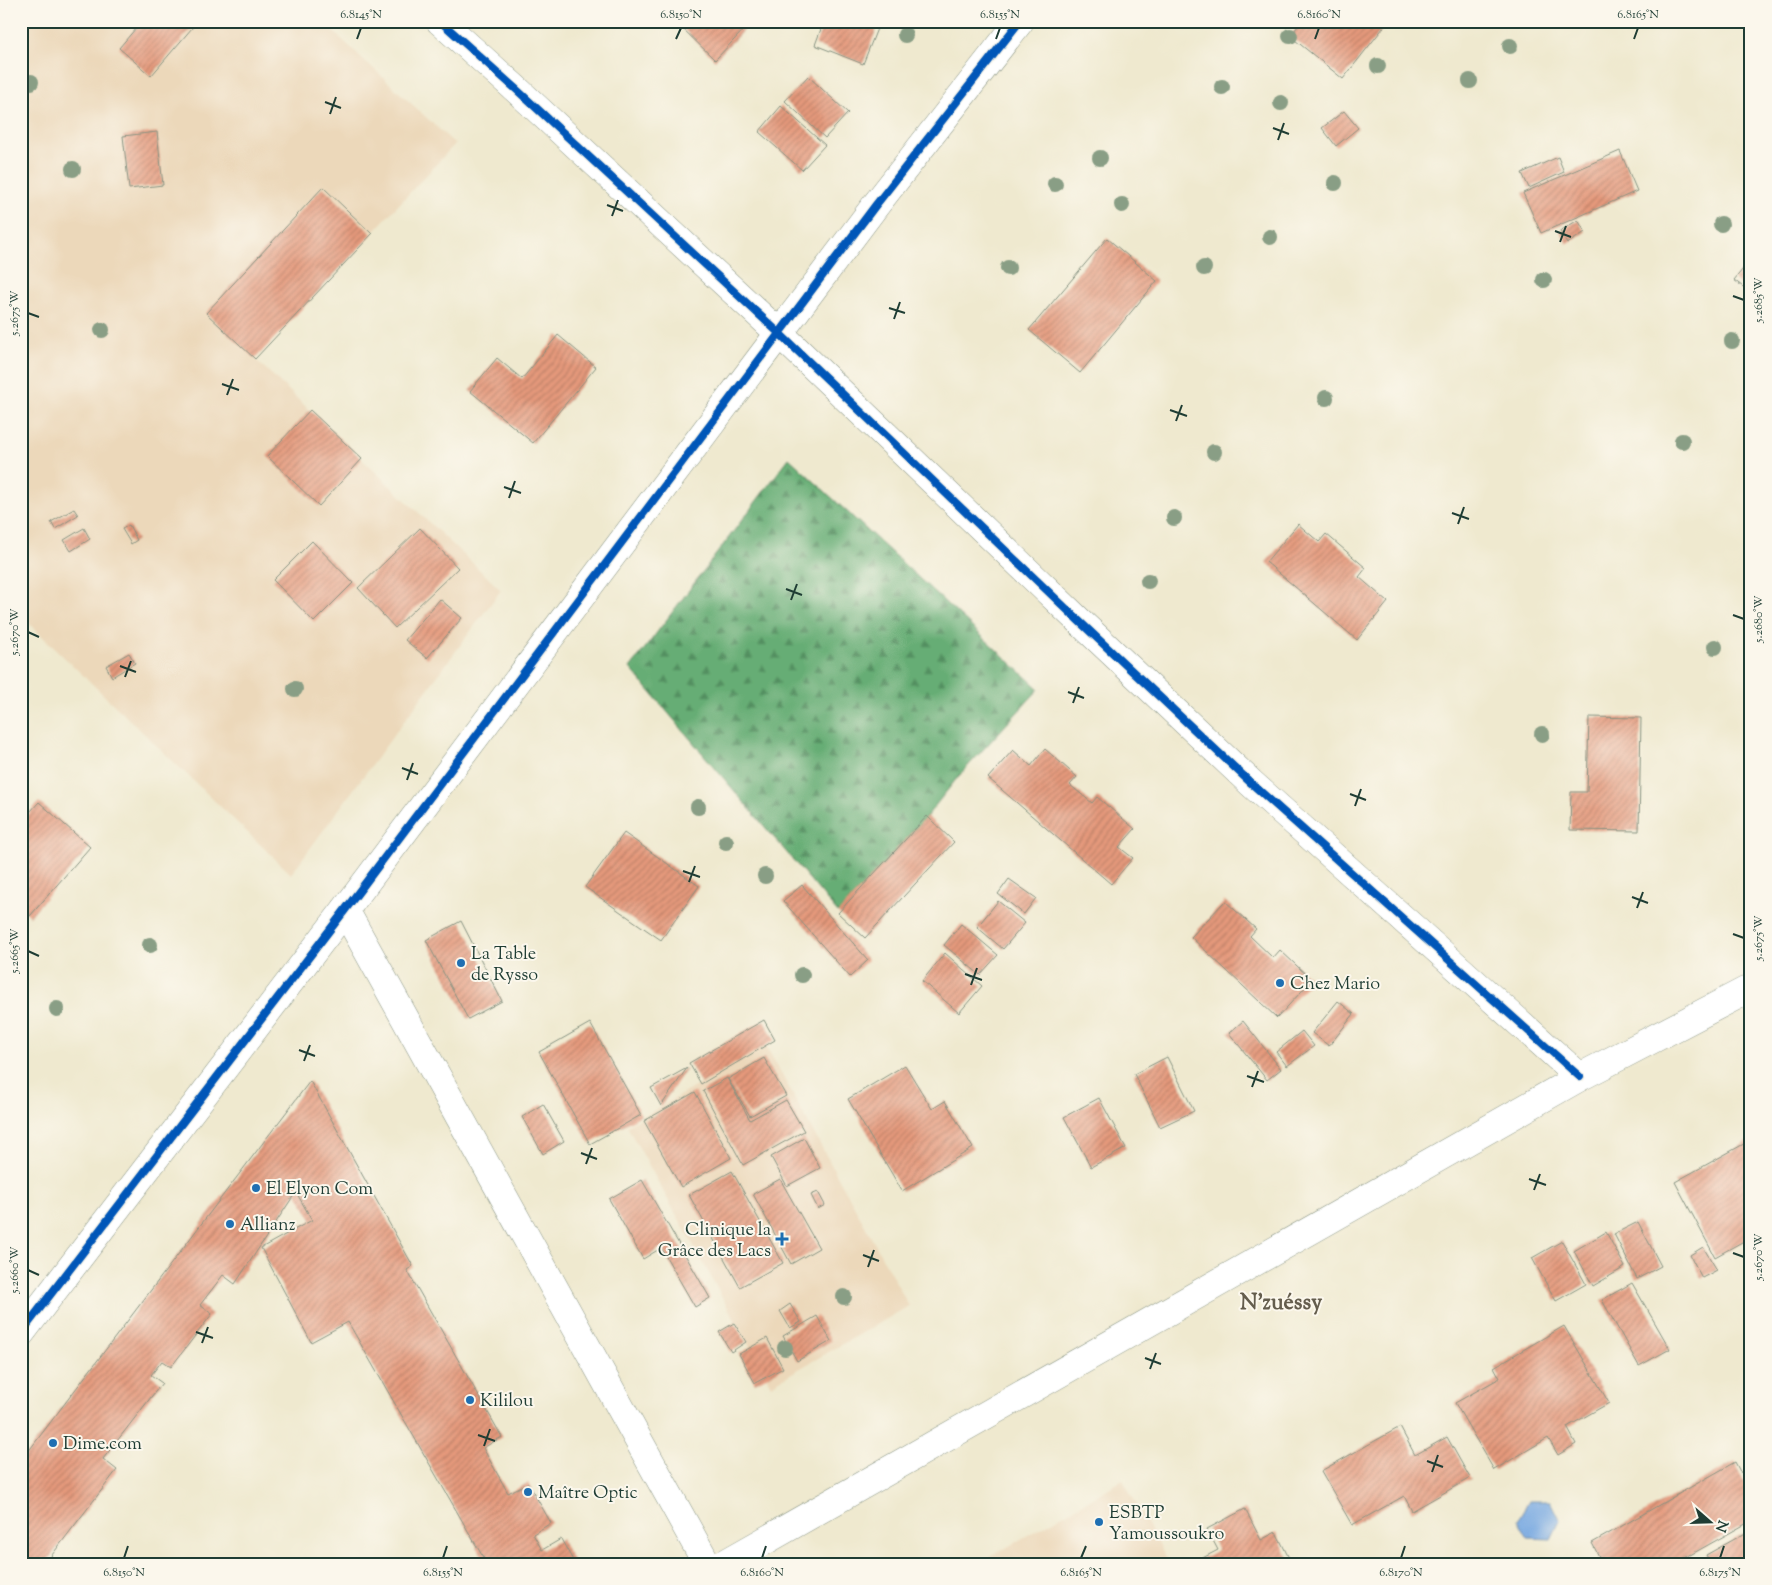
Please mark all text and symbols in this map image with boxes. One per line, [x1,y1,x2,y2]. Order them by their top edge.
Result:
text: 6.8145°N [340,6,382,24]
text: 6.8150°N [660,6,702,24]
text: 6.8155°N [980,6,1020,24]
text: 6.8160°N [1297,6,1341,24]
text: 6.8165°N [1617,6,1659,24]
text: 5.2685°W [1750,277,1768,324]
text: 5.2675°W [6,290,24,337]
text: 5.2680°W [1750,595,1768,644]
text: 5.2670°W [6,608,24,657]
text: 5.2675°W [1750,915,1768,962]
text: 5.2665°W [6,928,24,975]
place label: La Table de Rysso [471,942,538,989]
marker: La Table de Rysso [455,957,467,969]
place label: Chez Mario [1290,972,1380,998]
marker: Chez Mario [1274,977,1286,989]
place label: El Elyon Com [266,1177,373,1203]
marker: El Elyon Com [250,1182,262,1194]
place label: Allianz [240,1213,296,1239]
marker: Allianz [224,1218,236,1230]
place label: Clinique la Grâce des Lacs [658,1218,771,1265]
marker: Clinique la Grâce des Lacs [775,1232,789,1246]
text: 5.2670°W [1750,1233,1768,1282]
text: 5.2660°W [6,1246,24,1295]
district label: N'zuéssy [1240,1288,1322,1320]
place label: Kililou [480,1389,533,1415]
marker: Kililou [464,1394,476,1406]
place label: Dime.com [63,1432,142,1458]
marker: Dime.com [47,1437,59,1449]
place label: Maître Optic [538,1481,638,1507]
marker: Maître Optic [522,1486,534,1498]
north arrow [1684,1498,1734,1548]
place label: ESBTP Yamoussoukro [1109,1501,1224,1548]
marker: ESBTP Yamoussoukro [1093,1516,1105,1528]
text: N [1709,1517,1732,1534]
text: 6.8150°N [103,1564,145,1582]
text: 6.8155°N [423,1564,463,1582]
text: 6.8160°N [740,1564,784,1582]
text: 6.8165°N [1060,1564,1102,1582]
text: 6.8170°N [1379,1564,1423,1582]
text: 6.8175°N [1699,1564,1741,1582]

